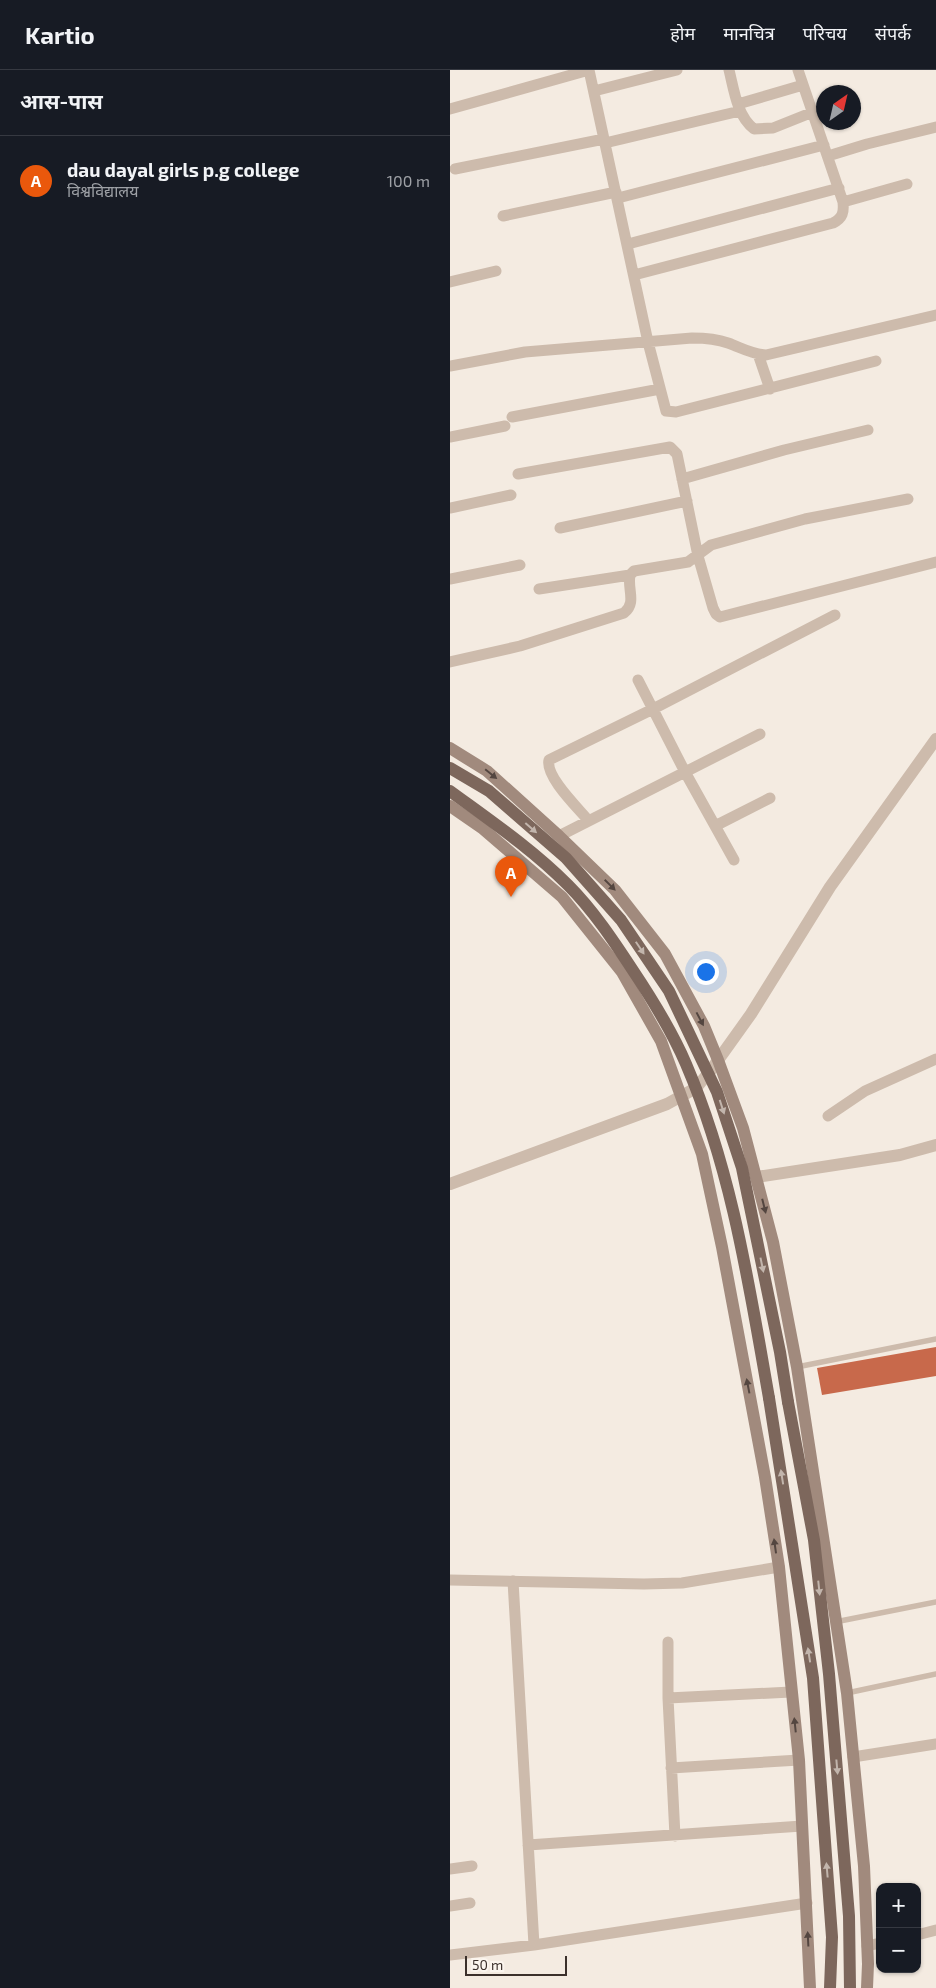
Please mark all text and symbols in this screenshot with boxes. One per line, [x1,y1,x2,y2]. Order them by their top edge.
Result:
text: Kartio [25,20,95,49]
text: होम [670,22,695,44]
text: मानचित्र [723,22,775,44]
text: परिचय [803,22,847,44]
text: संपर्क [875,22,911,44]
north arrow [816,85,861,130]
text: आस-पास [20,88,103,113]
text: dau dayal girls p.g college [67,158,300,181]
text: A [31,171,41,190]
text: 100 m [387,171,430,190]
text: विश्वविद्यालय [67,181,138,200]
one-way arrow [484,769,497,780]
one-way arrow [525,822,538,833]
pin: A [495,856,527,897]
one-way arrow [604,879,616,891]
one-way arrow [635,941,645,955]
your location [693,959,719,985]
one-way arrow [696,1012,704,1027]
one-way arrow [718,1100,726,1115]
one-way arrow [760,1198,768,1213]
one-way arrow [758,1257,766,1273]
one-way arrow [744,1378,752,1393]
one-way arrow [777,1469,785,1485]
one-way arrow [771,1537,779,1553]
one-way arrow [815,1580,823,1596]
one-way arrow [805,1647,813,1663]
one-way arrow [791,1716,799,1732]
one-way arrow [833,1759,841,1775]
one-way arrow [823,1861,831,1877]
map controls [876,1883,921,1973]
button: + [876,1883,921,1928]
button: − [876,1928,921,1973]
one-way arrow [804,1931,812,1947]
scale bar [465,1953,568,1976]
text: 50 m [472,1956,503,1973]

